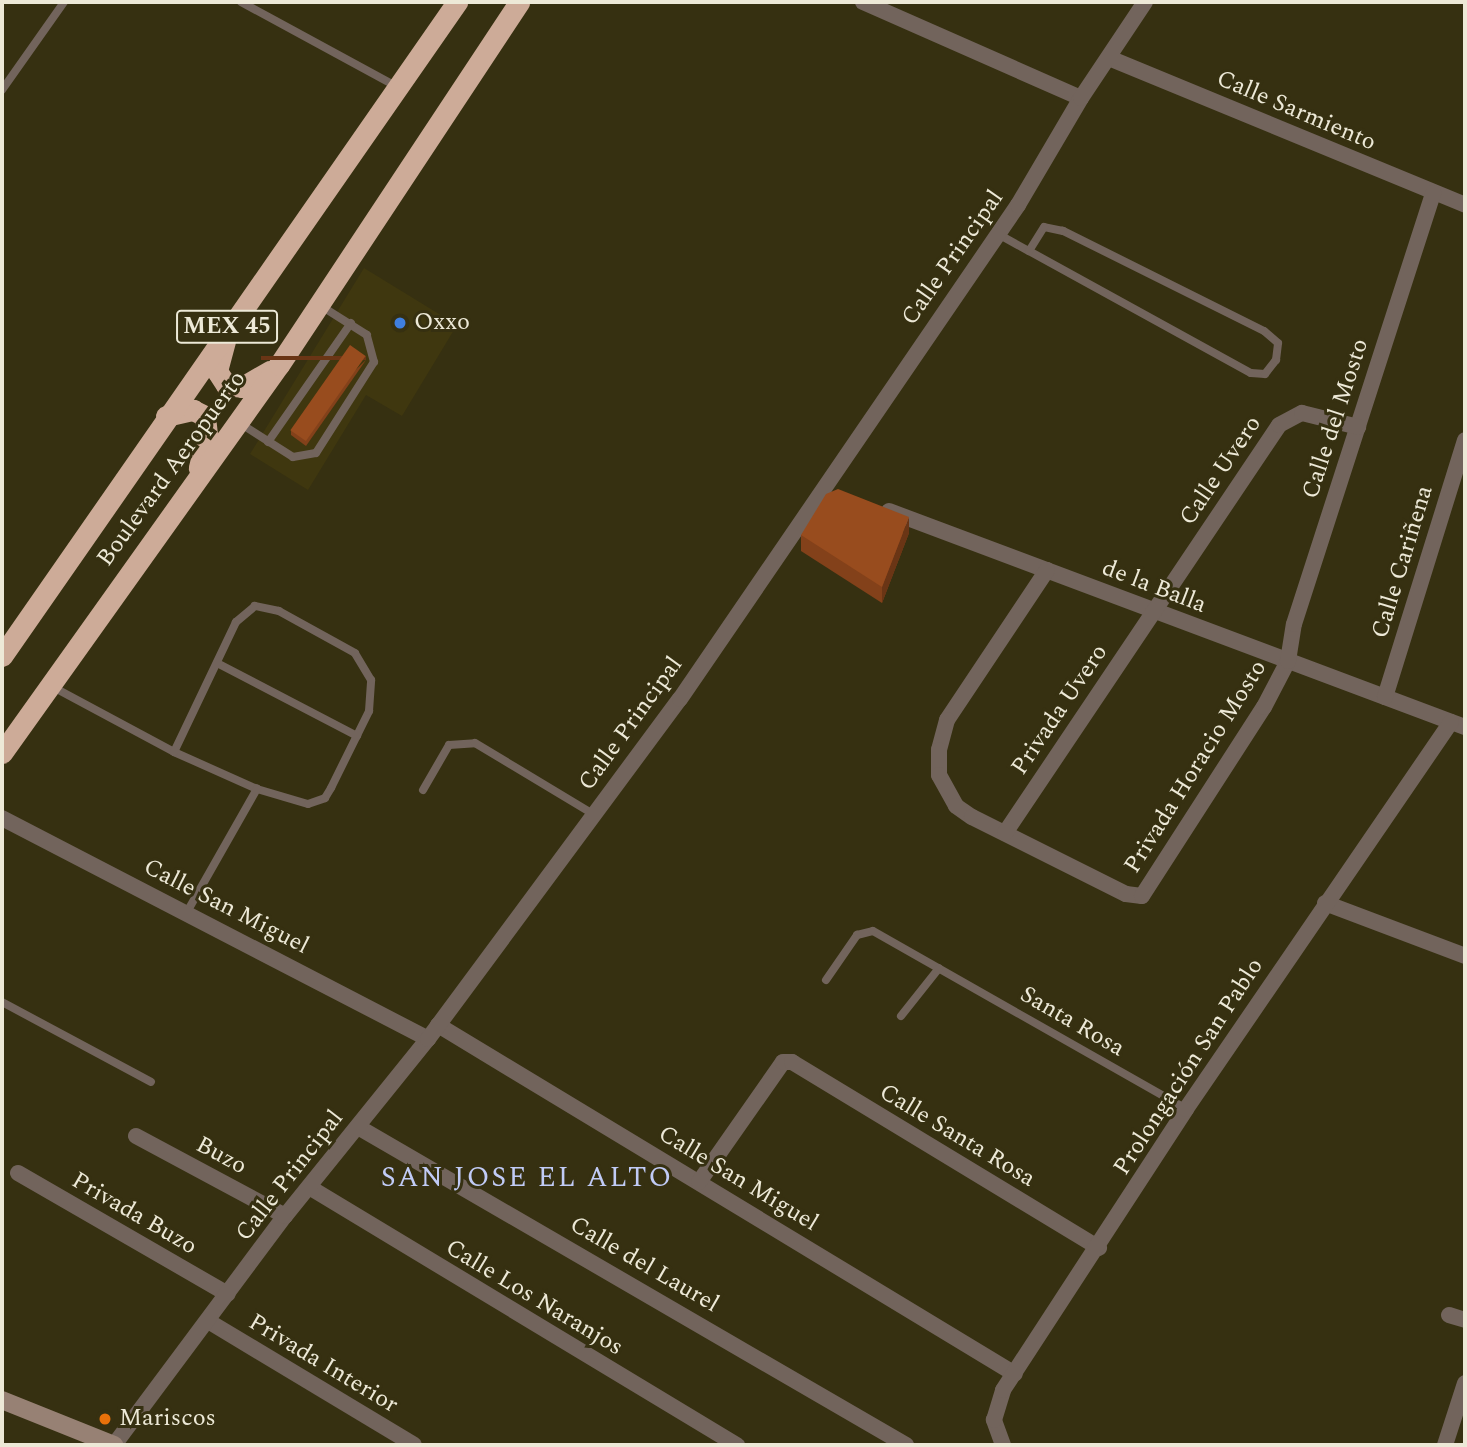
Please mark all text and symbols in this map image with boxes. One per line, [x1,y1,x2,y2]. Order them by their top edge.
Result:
street label: Calle Sarmiento [1212,64,1380,158]
street label: Calle Principal [896,185,1010,331]
road number: MEX 45 [174,308,280,346]
place label: Oxxo [414,309,470,337]
marker: Oxxo [392,315,408,331]
street label: Calle del Mosto [1297,335,1375,503]
street label: Boulevard Aeropuerto [91,366,253,572]
street label: Calle Uvero [1174,411,1268,531]
street label: Calle Cariñena [1366,482,1440,642]
street label: de la Balla [1098,554,1210,620]
street label: Privada Uvero [1006,639,1114,781]
street label: Calle Principal [573,652,689,796]
street label: Privada Horacio Mosto [1119,655,1273,879]
street label: Calle San Miguel [139,853,313,961]
street label: Prolongación San Pablo [1108,953,1270,1181]
street label: Santa Rosa [1015,981,1129,1063]
street label: Calle Santa Rosa [874,1078,1040,1194]
street label: Calle Principal [230,1105,350,1247]
street label: Calle San Miguel [653,1120,823,1238]
street label: Buzo [191,1131,251,1181]
district label: SAN JOSE EL ALTO [383,1161,671,1195]
street label: Privada Buzo [66,1167,202,1261]
street label: Calle del Laurel [564,1211,724,1319]
street label: Calle Los Naranjos [440,1234,628,1362]
street label: Privada Interior [243,1308,403,1420]
place label: Mariscos [119,1405,216,1433]
marker: Mariscos [97,1411,113,1427]

